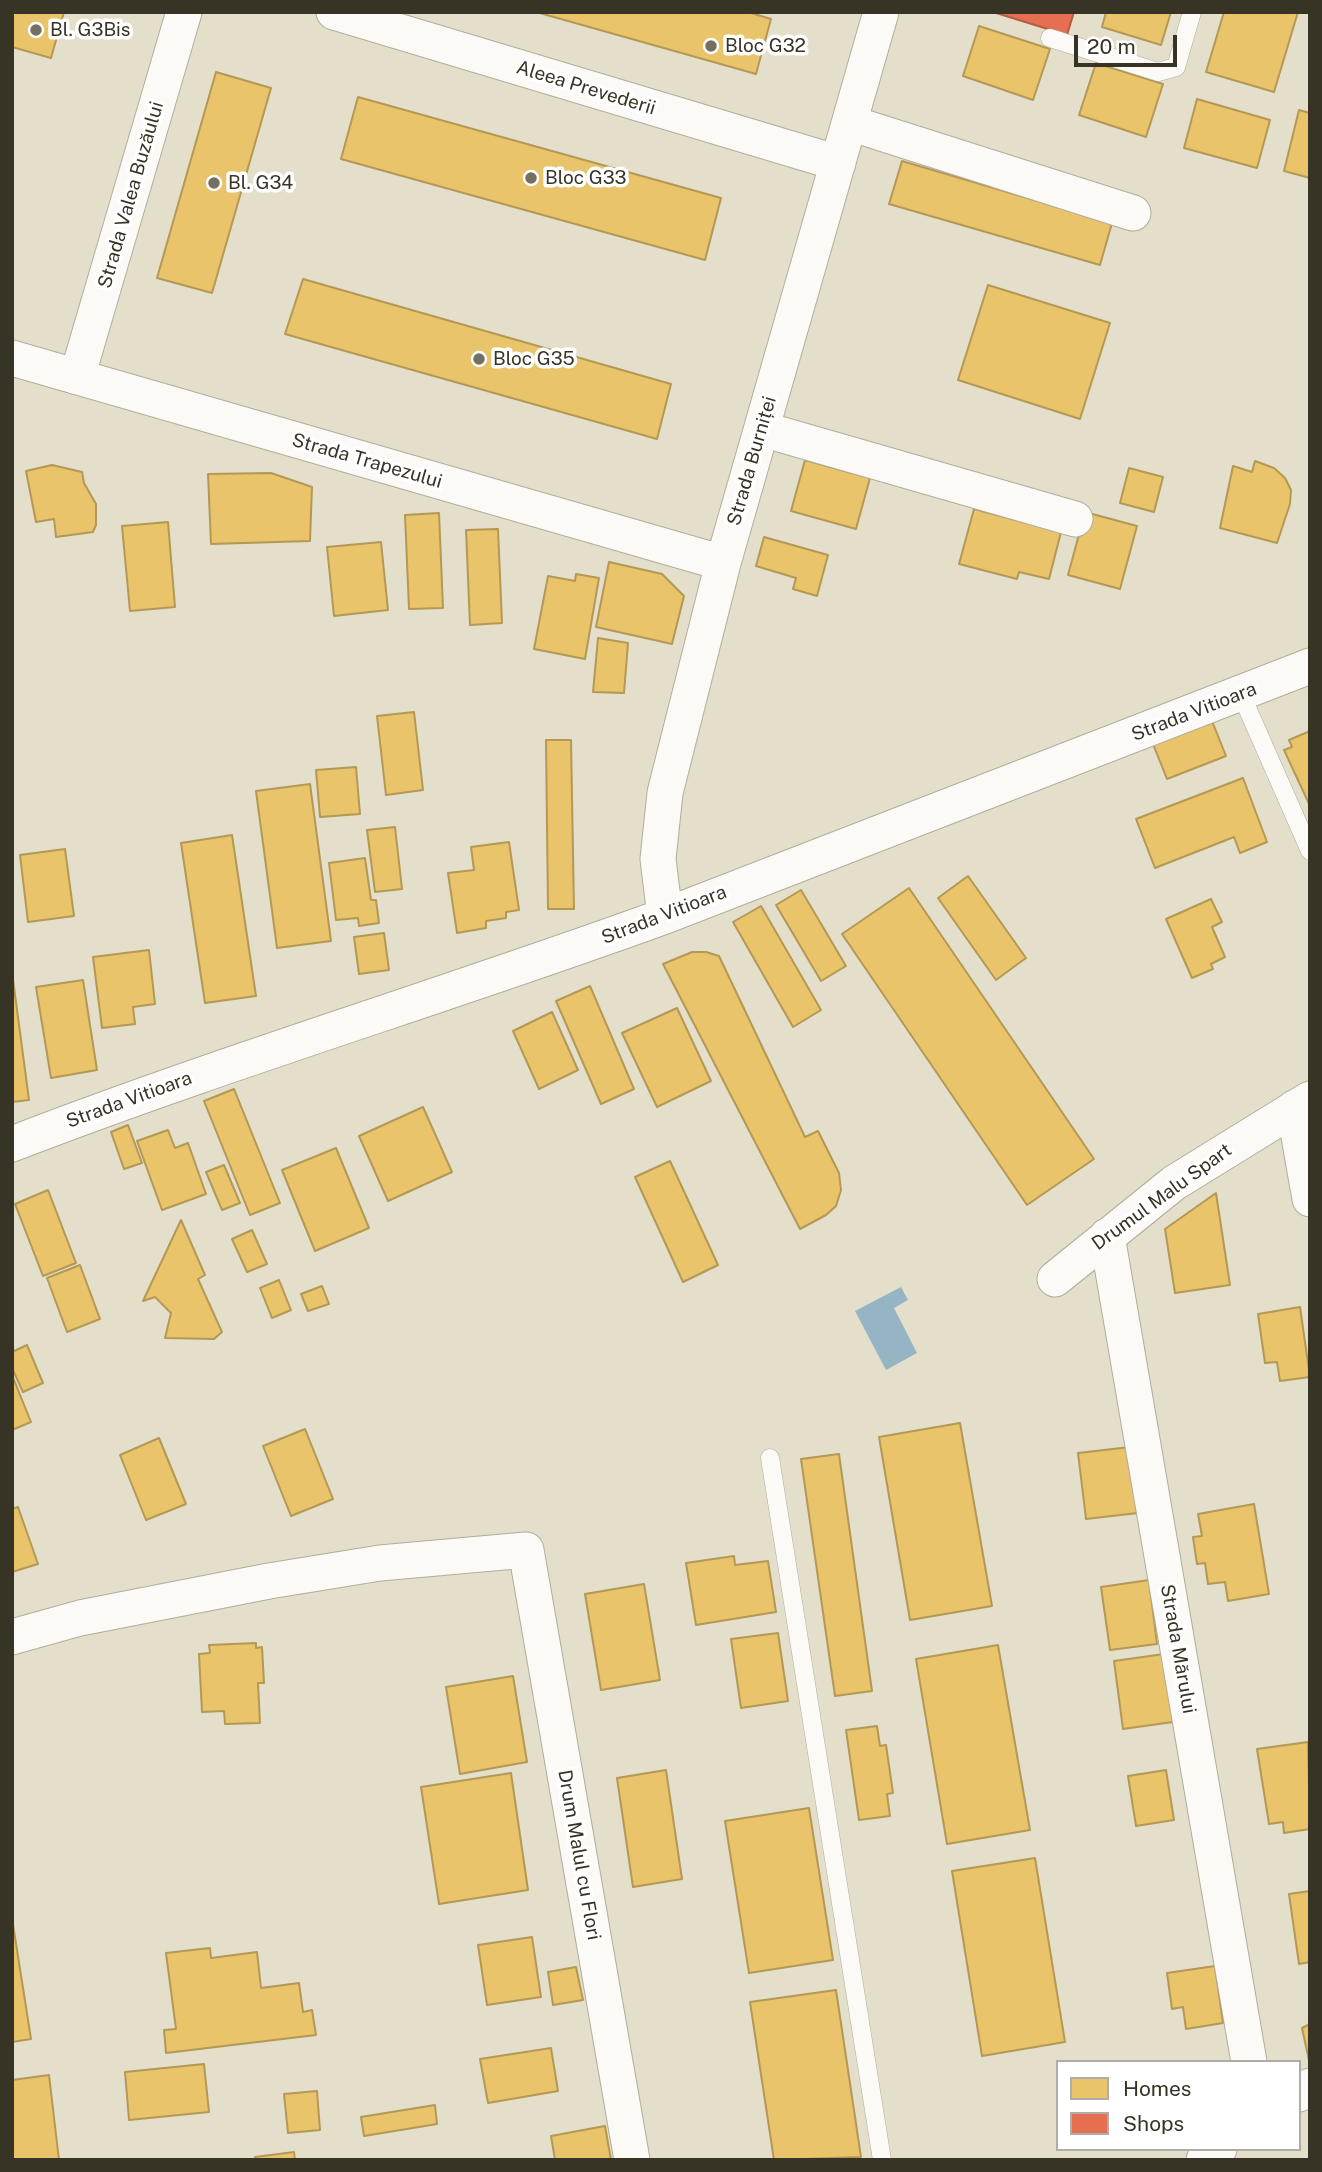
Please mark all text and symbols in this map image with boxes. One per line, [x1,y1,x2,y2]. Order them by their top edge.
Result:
place label: Bl. G3Bis [50,19,130,41]
scale bar [1077,21,1180,65]
marker: Bl. G3Bis [28,22,44,38]
text: 20 m [1087,34,1136,59]
place label: Bloc G32 [725,35,806,57]
marker: Bloc G32 [703,38,719,54]
street label: Aleea Prevederii [514,56,658,120]
street label: Strada Valea Buzăului [93,99,169,291]
place label: Bloc G33 [545,167,626,189]
marker: Bloc G33 [523,170,539,186]
place label: Bl. G34 [228,172,293,194]
marker: Bl. G34 [206,175,222,191]
place label: Bloc G35 [493,348,575,370]
marker: Bloc G35 [471,351,487,367]
street label: Strada Burniței [723,394,781,528]
street label: Strada Trapezului [289,429,445,493]
street label: Strada Vitioara [1128,678,1260,746]
street label: Strada Vitioara [598,881,730,949]
street label: Strada Vitioara [63,1067,195,1133]
street label: Drumul Malu Spart [1088,1139,1236,1255]
street label: Strada Mărului [1155,1583,1201,1715]
street label: Drum Malul cu Flori [553,1768,605,1942]
legend [1056,2060,1301,2151]
text: Homes [1123,2076,1191,2101]
text: Shops [1123,2111,1184,2136]

